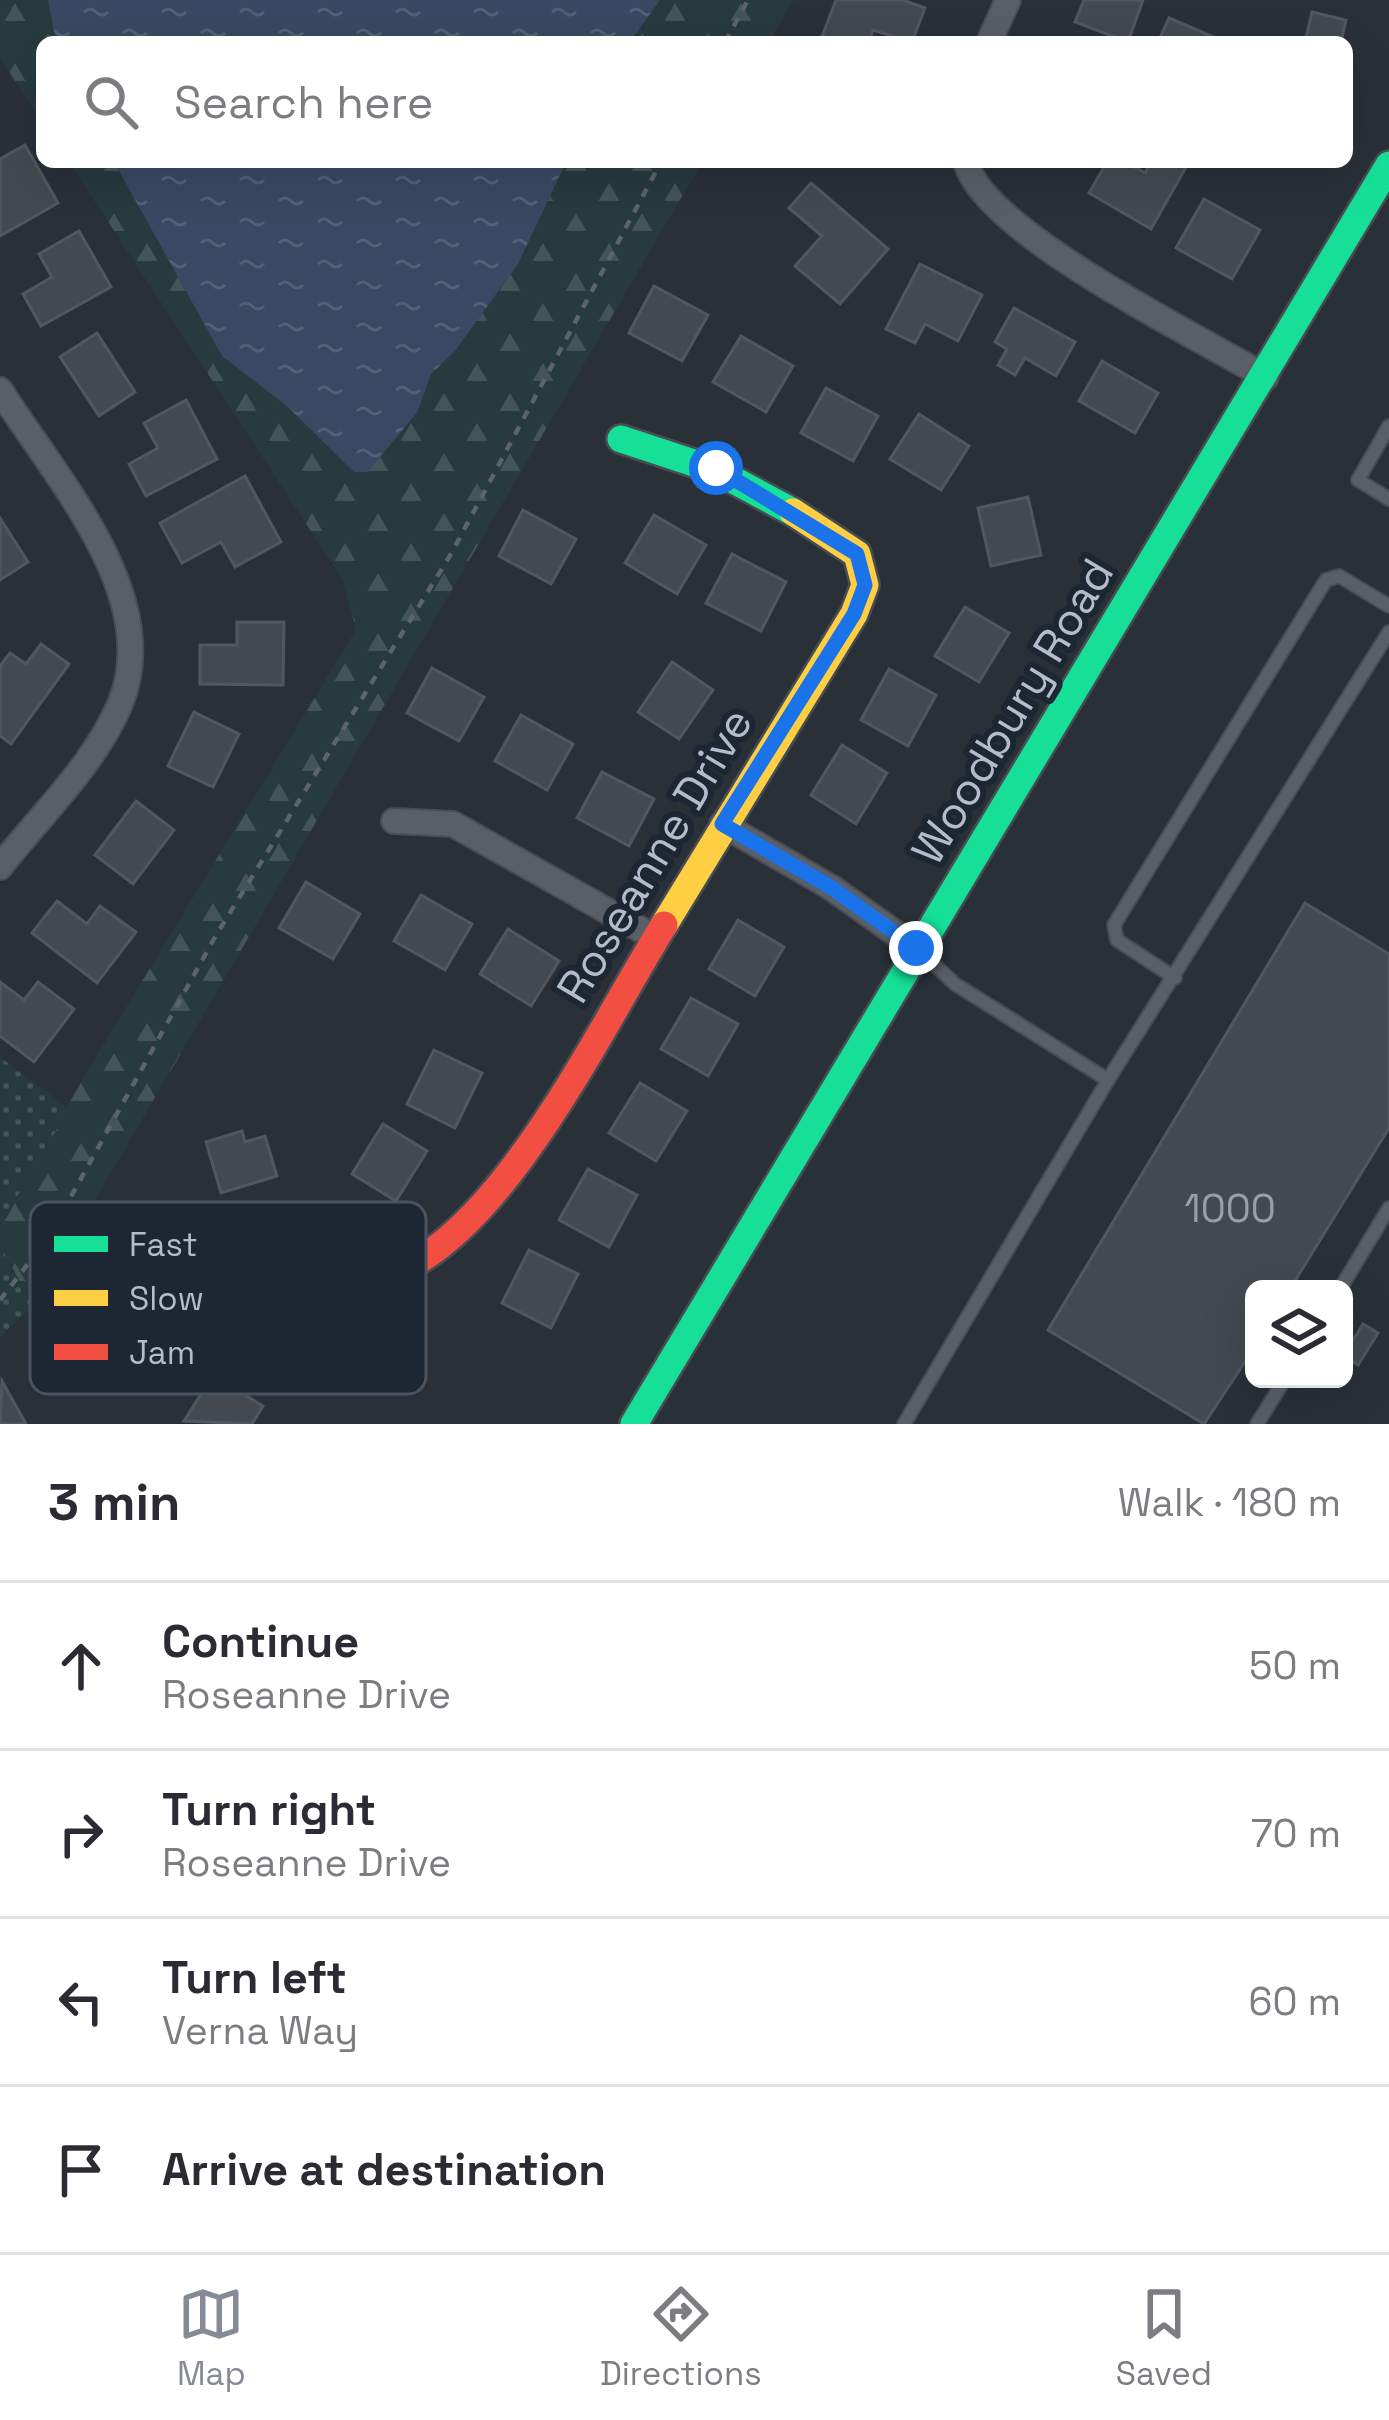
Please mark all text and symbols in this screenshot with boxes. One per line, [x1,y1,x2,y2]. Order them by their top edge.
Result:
search box [36,36,1353,168]
icon: search [78,69,144,135]
text: Search here [174,74,433,131]
route start [689,441,743,495]
street label: Woodbury Road [899,548,1126,874]
street label: Roseanne Drive [544,698,765,1013]
route end [889,921,943,975]
house number: 1000 [1184,1184,1276,1233]
legend [30,1202,426,1394]
text: Fast [129,1224,198,1266]
text: Slow [129,1278,204,1320]
map controls [1245,1280,1353,1388]
button: layers [1245,1280,1353,1388]
text: Jam [129,1332,195,1374]
text: 3 min [48,1470,181,1535]
text: Walk · 180 m [1118,1478,1341,1527]
text: Continue [162,1613,359,1670]
icon: ahead [48,1633,114,1699]
text: 50 m [1249,1641,1341,1690]
text: Roseanne Drive [162,1670,451,1719]
text: Turn right [162,1781,376,1838]
icon: right [48,1801,114,1867]
text: 70 m [1251,1809,1341,1858]
text: Roseanne Drive [162,1838,451,1887]
text: Turn left [162,1949,347,2006]
icon: left [48,1969,114,2035]
text: 60 m [1249,1977,1341,2026]
text: Verna Way [162,2006,358,2055]
icon: arrive [48,2137,114,2203]
text: Arrive at destination [162,2141,606,2198]
tab: Map [177,2281,246,2395]
tab: Directions [600,2281,762,2395]
tab: Saved [1116,2281,1212,2395]

